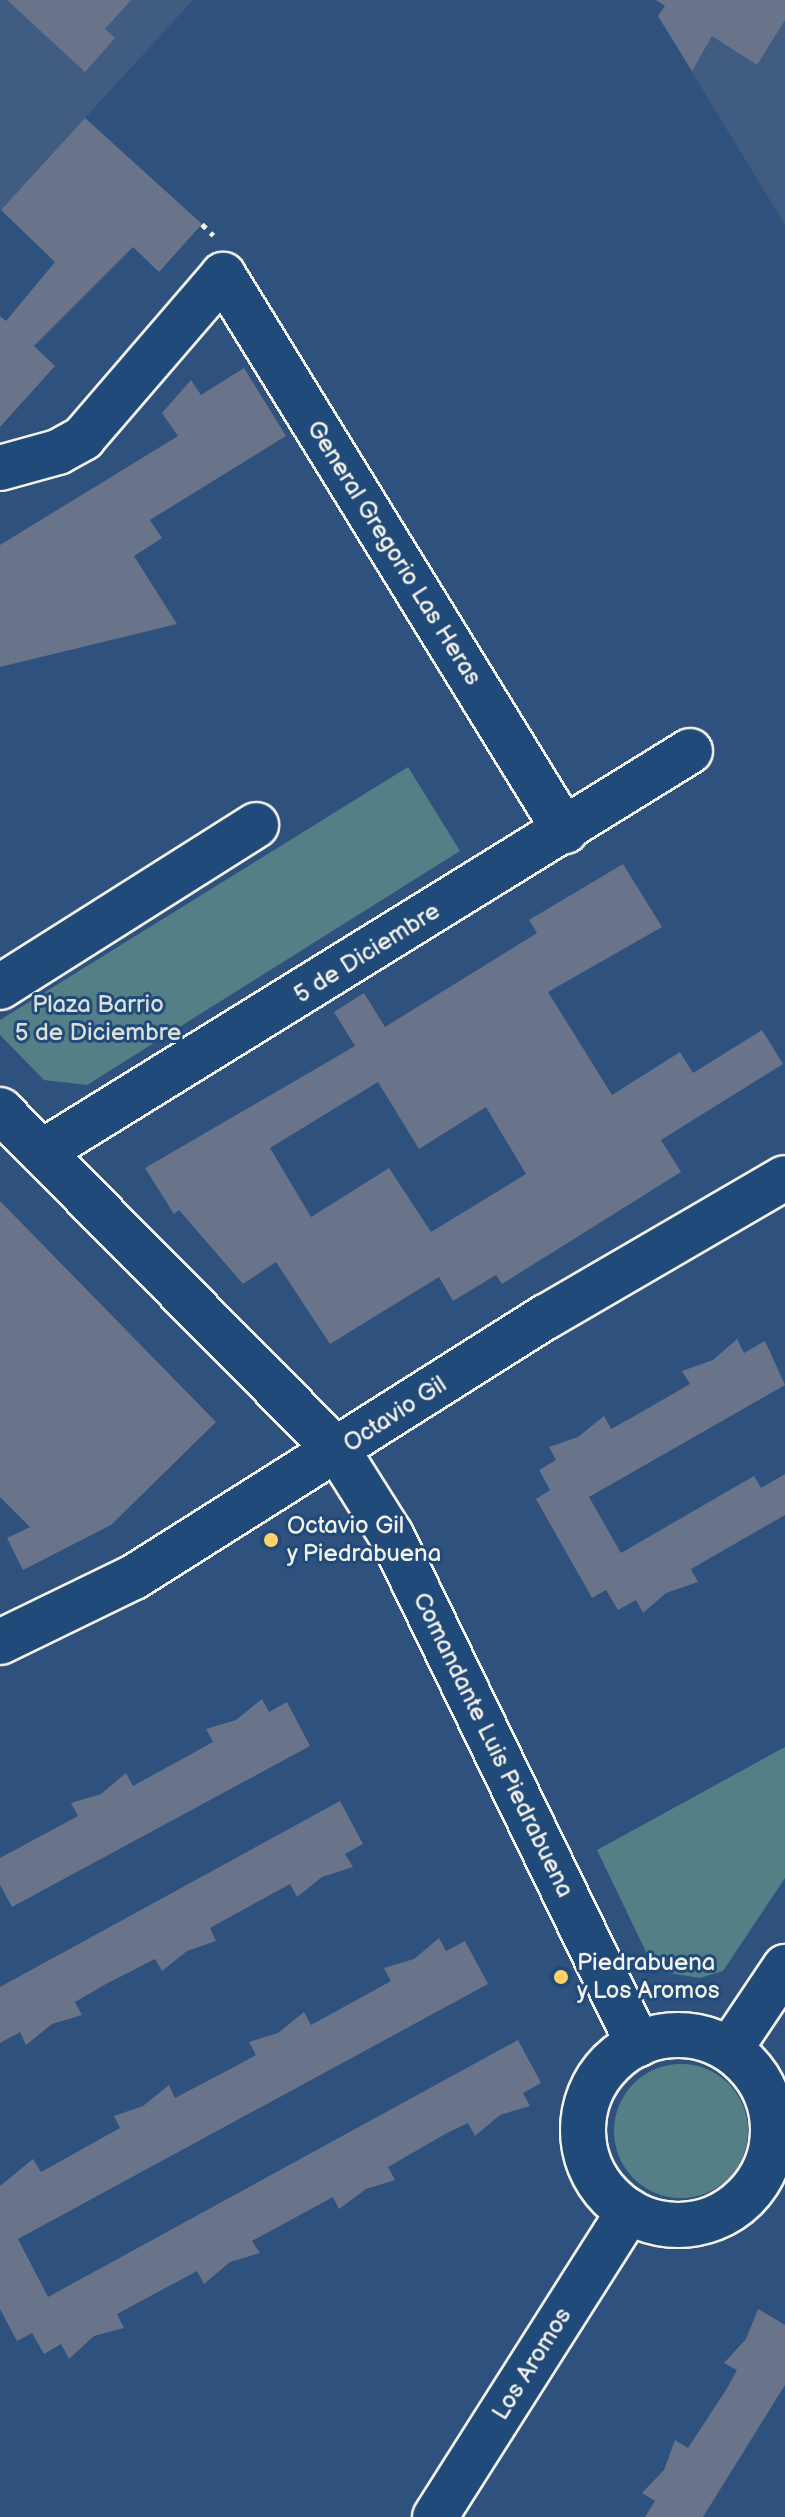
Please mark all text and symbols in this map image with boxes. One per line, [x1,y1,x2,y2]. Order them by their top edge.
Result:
street label: General Gregorio Las Heras [301,415,487,691]
street label: 5 de Diciembre [289,897,445,1009]
park label: Plaza Barrio 5 de Diciembre [15,991,181,1047]
street label: Octavio Gil [338,1370,452,1458]
place label: Octavio Gil y Piedrabuena [287,1512,443,1568]
marker: Octavio Gil y Piedrabuena [262,1531,280,1549]
street label: Comandante Luis Piedrabuena [407,1588,579,1902]
place label: Piedrabuena y Los Aromos [577,1949,721,2005]
marker: Piedrabuena y Los Aromos [552,1968,570,1986]
street label: Los Aromos [486,2303,578,2425]

